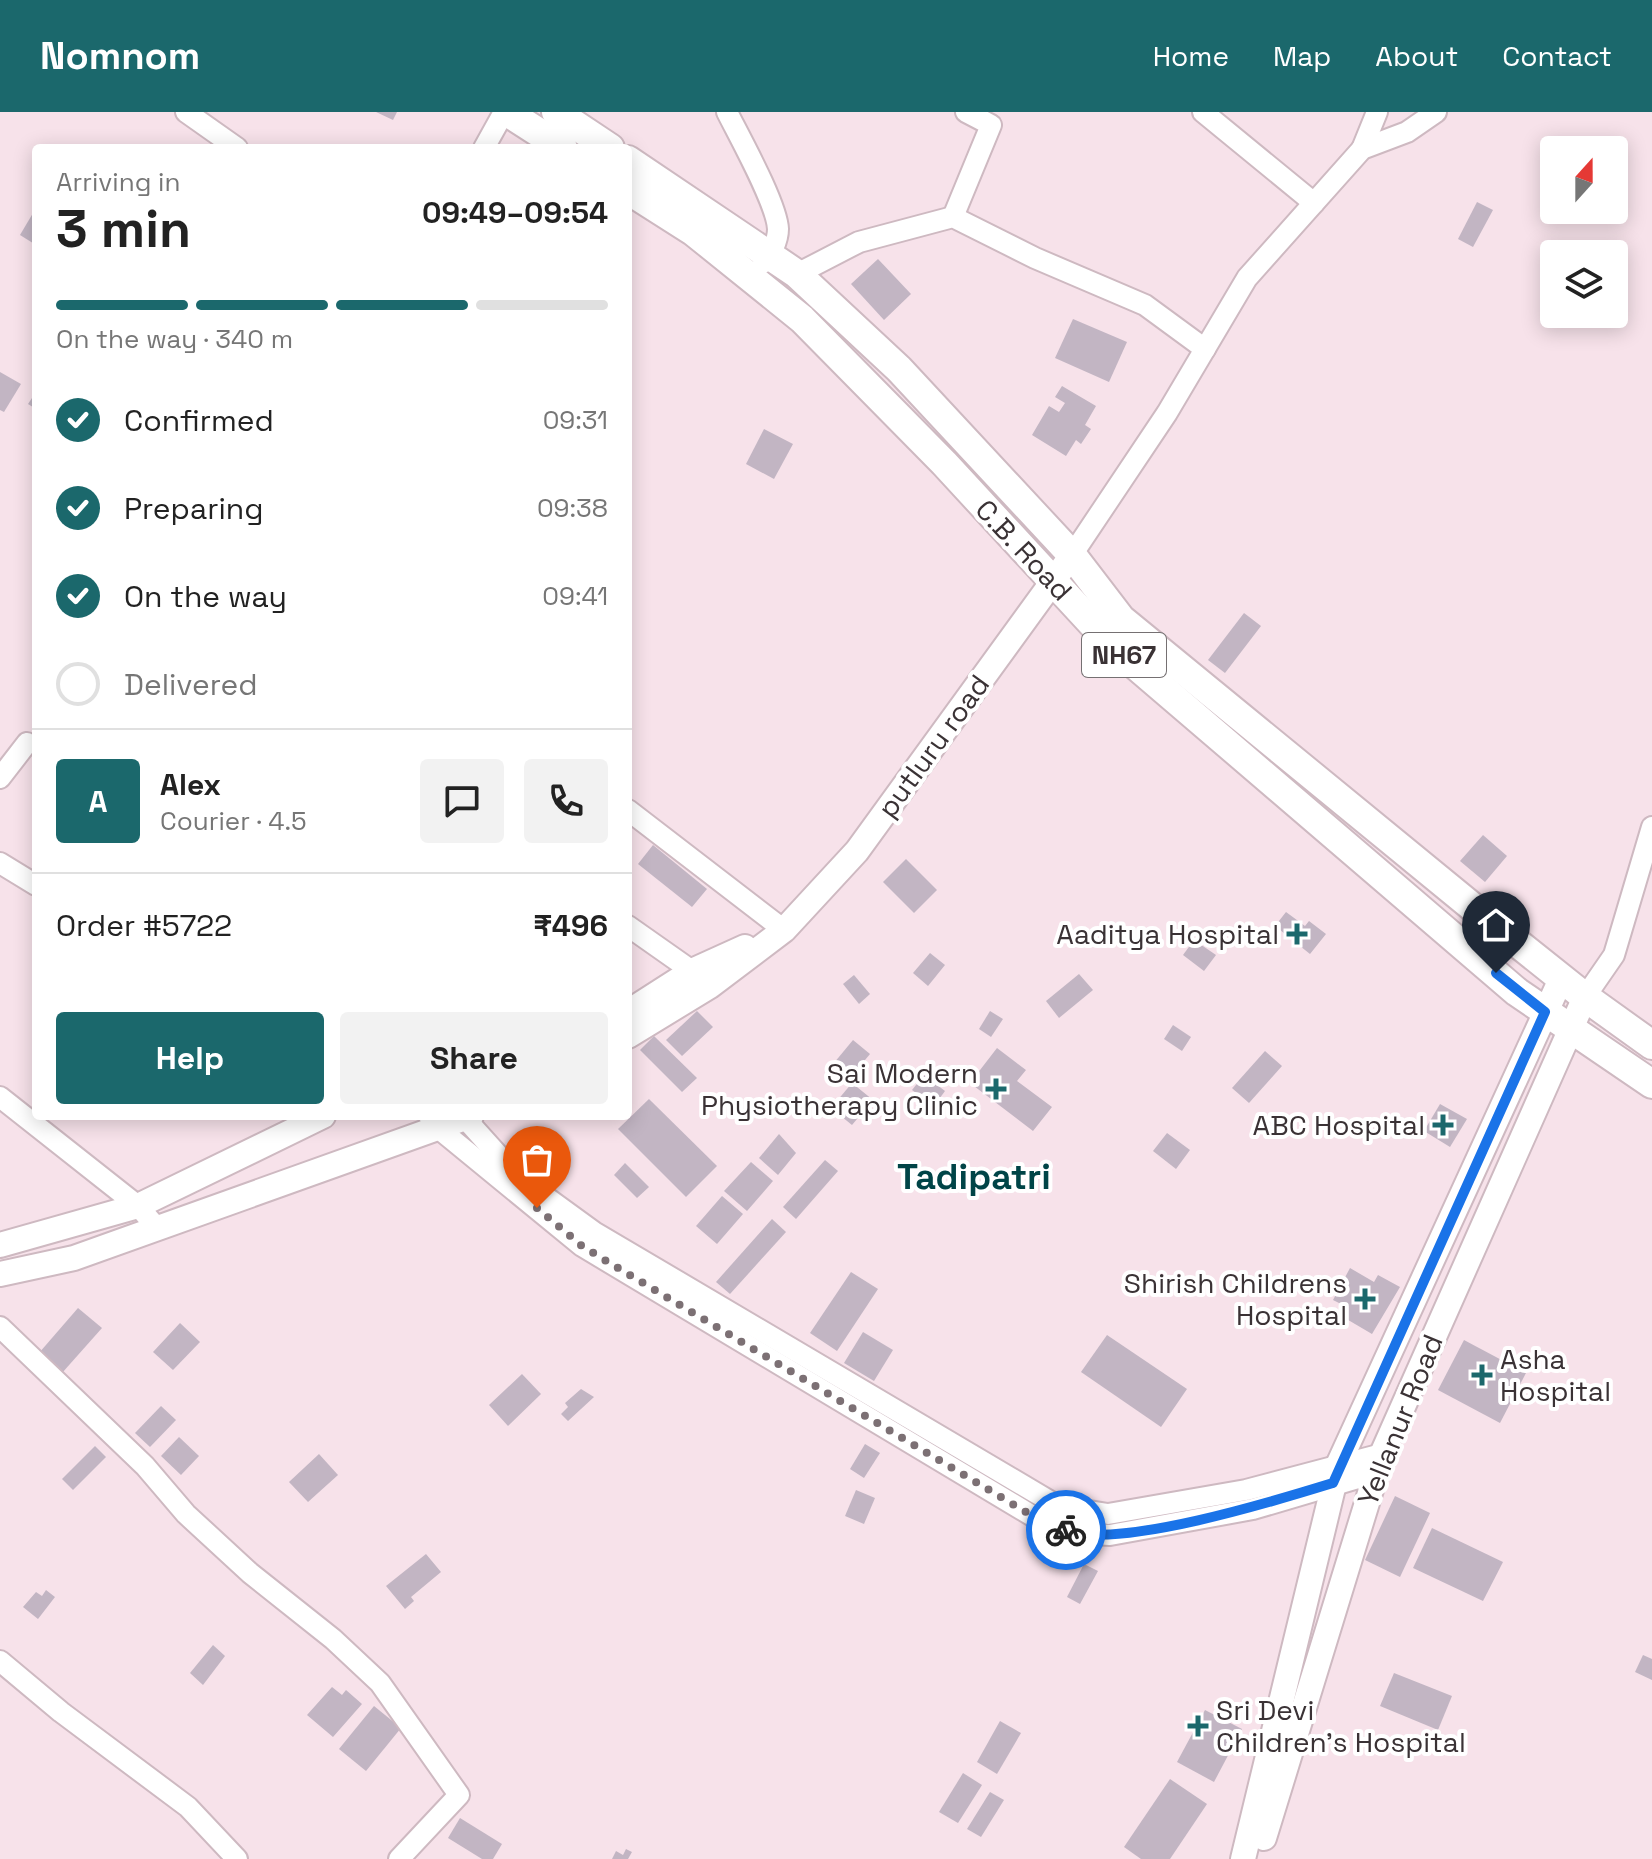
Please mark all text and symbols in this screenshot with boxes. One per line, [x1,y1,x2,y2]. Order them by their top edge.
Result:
text: Nomnom [40,32,200,80]
text: Home [1153,38,1229,74]
text: Map [1273,38,1331,74]
text: About [1375,38,1458,74]
text: Contact [1502,38,1612,74]
north arrow [1540,136,1628,224]
map controls [1540,136,1628,328]
text: Arriving in [56,165,180,199]
text: 09:49–09:54 [422,193,608,232]
text: 3 min [56,196,191,262]
button: layers [1540,240,1628,328]
text: On the way · 340 m [56,322,293,356]
icon: check [56,398,100,442]
text: Confirmed [124,401,274,440]
text: 09:31 [543,403,608,437]
icon: check [56,486,100,530]
text: Preparing [124,489,263,528]
text: 09:38 [537,491,608,525]
street label: C.B. Road [968,492,1080,608]
icon: check [56,574,100,618]
text: On the way [124,577,287,616]
text: 09:41 [542,579,608,613]
road number: NH67 [1082,633,1166,677]
text: Delivered [124,665,258,704]
street label: putluru road [869,667,997,825]
button: chat [420,759,504,843]
button: phone [524,759,608,843]
text: Alex [160,765,221,804]
text: A [88,782,108,821]
text: Courier · 4.5 [160,804,307,838]
pin [1462,891,1530,973]
icon: home [1474,903,1518,947]
text: Order #5722 [56,906,232,945]
text: ₹496 [533,906,608,945]
place label: Aaditya Hospital [1056,916,1279,952]
marker: Aaditya Hospital [1286,923,1308,945]
button: Help [56,1012,324,1104]
button: Share [340,1012,608,1104]
place label: Sai Modern Physiotherapy Clinic [701,1055,978,1123]
marker: Sai Modern Physiotherapy Clinic [985,1078,1007,1100]
place label: ABC Hospital [1253,1107,1425,1143]
marker: ABC Hospital [1432,1114,1454,1136]
pin [503,1126,571,1208]
icon: bag [515,1138,559,1182]
district label: Tadipatri [897,1154,1051,1200]
place label: Shirish Childrens Hospital [1124,1265,1347,1333]
marker: Shirish Childrens Hospital [1354,1288,1376,1310]
street label: Yellanur Road [1349,1329,1451,1511]
place label: Asha Hospital [1500,1341,1611,1409]
marker: Asha Hospital [1471,1364,1493,1386]
courier [1026,1490,1106,1570]
icon: bike [1044,1508,1088,1552]
place label: Sri Devi Children's Hospital [1216,1692,1466,1760]
marker: Sri Devi Children's Hospital [1187,1715,1209,1737]

